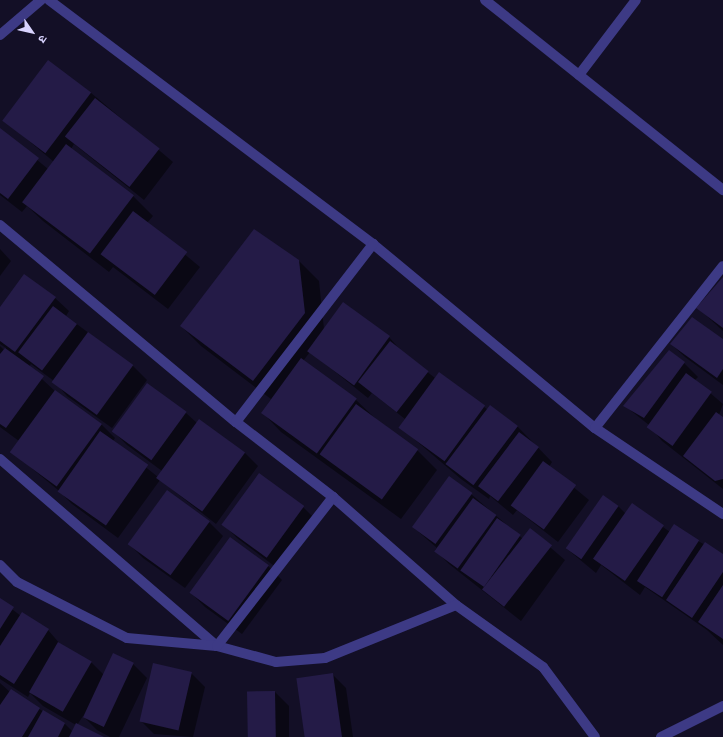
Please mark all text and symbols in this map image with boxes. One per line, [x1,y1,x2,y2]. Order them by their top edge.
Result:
north arrow [12,12,52,52]
text: उ [34,32,50,45]

